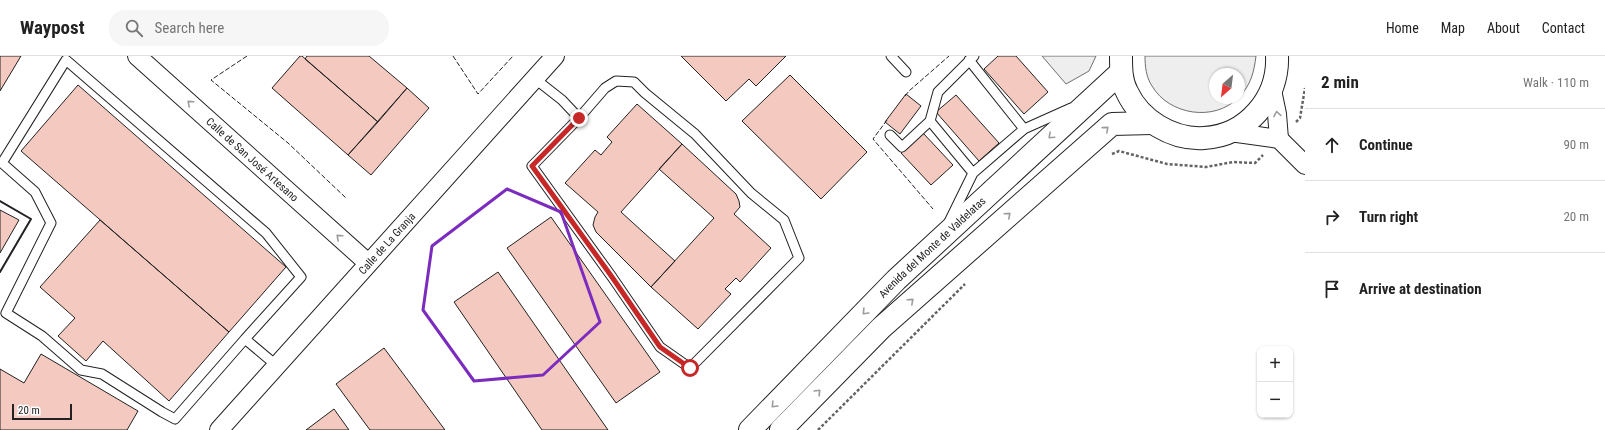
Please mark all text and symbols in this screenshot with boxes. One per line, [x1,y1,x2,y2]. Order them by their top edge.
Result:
search box [109,10,389,46]
text: Waypost [20,16,85,39]
icon: search [123,17,145,39]
text: Search here [155,19,224,37]
text: Home [1386,20,1419,36]
text: Map [1441,20,1465,36]
text: About [1487,20,1520,36]
text: Contact [1542,20,1585,36]
north arrow [1209,68,1245,104]
text: 2 min [1321,72,1359,92]
text: Walk · 110 m [1523,75,1589,90]
one-way arrow [187,101,194,108]
route end [570,109,588,127]
one-way arrow [1273,111,1282,117]
street label: Calle de San José Artesano [204,115,302,204]
one-way arrow [1101,127,1109,134]
one-way arrow [1048,131,1056,139]
icon: ahead [1321,134,1343,156]
text: Continue [1359,136,1413,154]
text: 90 m [1563,137,1589,152]
street label: Avenida del Monte de Valdelatas [876,194,988,300]
icon: right [1321,206,1343,228]
text: Turn right [1359,208,1418,226]
text: 20 m [1563,209,1589,224]
street label: Calle de La Granja [356,210,418,277]
one-way arrow [1004,213,1011,220]
one-way arrow [336,234,343,241]
icon: arrive [1321,278,1343,300]
text: Arrive at destination [1359,280,1482,298]
one-way arrow [906,299,914,306]
one-way arrow [862,307,870,315]
map controls [1257,346,1293,418]
button: + [1257,346,1293,382]
route start [681,359,699,377]
button: − [1257,382,1293,418]
one-way arrow [813,389,821,397]
one-way arrow [771,400,779,408]
scale bar [12,402,72,421]
text: 20 m [18,404,40,417]

